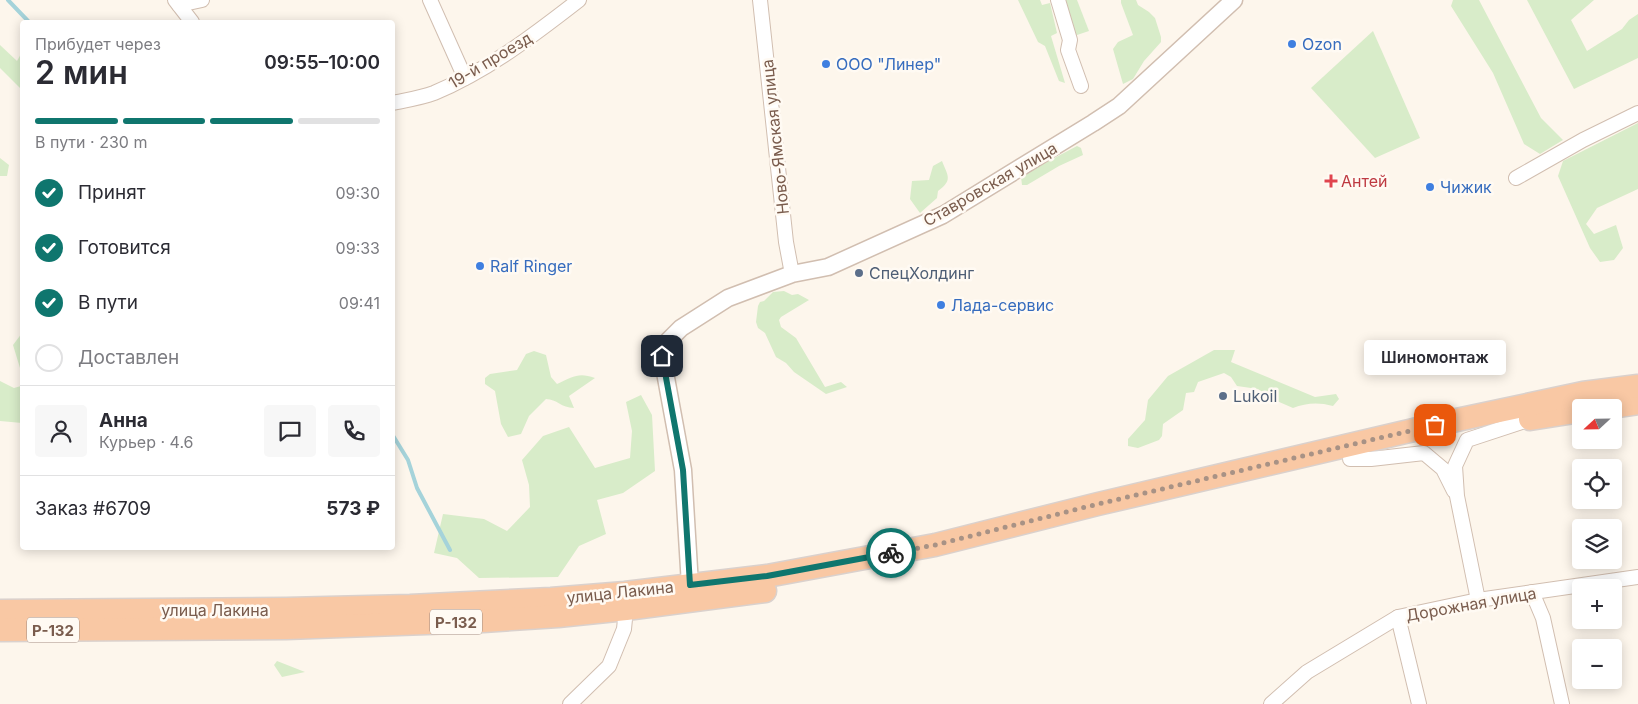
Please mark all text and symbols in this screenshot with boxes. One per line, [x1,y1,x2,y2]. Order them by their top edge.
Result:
street label: 19-й проезд [445,27,535,93]
text: Прибудет через [35,34,161,54]
place label: Ozon [1302,34,1342,54]
marker: Ozon [1286,38,1298,50]
text: 09:55–10:00 [264,51,380,74]
text: 2 мин [35,53,128,92]
place label: ООО "Линер" [836,54,941,74]
marker: ООО "Линер" [820,58,832,70]
street label: Ново-Ямская улица [757,59,793,215]
text: В пути · 230 m [35,132,147,152]
street label: Ставровская улица [920,138,1060,230]
place label: Антей [1341,171,1387,191]
marker: Антей [1325,175,1337,187]
place label: Чижик [1440,177,1492,197]
icon: check [35,179,63,207]
text: Принят [78,181,146,204]
marker: Чижик [1424,181,1436,193]
text: 09:30 [335,183,380,203]
icon: check [35,234,63,262]
text: Готовится [78,236,171,259]
text: 09:33 [336,238,380,258]
place label: Ralf Ringer [490,256,572,276]
marker: Ralf Ringer [474,260,486,272]
place label: СпецХолдинг [869,263,974,283]
marker: СпецХолдинг [853,267,865,279]
icon: check [35,289,63,317]
text: В пути [78,291,138,314]
text: 09:41 [339,293,380,313]
place label: Лада-сервис [951,295,1054,315]
marker: Лада-сервис [935,299,947,311]
pin [641,335,683,377]
callout: Шиномонтаж [1364,340,1506,375]
icon: home [648,342,676,370]
text: Доставлен [78,346,179,369]
text: Шиномонтаж [1381,347,1489,367]
place label: Lukoil [1233,386,1277,406]
marker: Lukoil [1217,390,1229,402]
north arrow [1572,399,1622,449]
map controls [1572,399,1622,689]
pin [1414,404,1456,446]
button: person [35,405,87,457]
button: chat [264,405,316,457]
button: phone [328,405,380,457]
text: Анна [99,409,148,432]
icon: bag [1421,411,1449,439]
text: Курьер · 4.6 [99,432,194,452]
button: locate [1572,459,1622,509]
text: Заказ #6709 [35,497,151,520]
text: 573 ₽ [326,497,380,520]
button: layers [1572,519,1622,569]
courier [866,528,916,578]
icon: bike [877,539,905,567]
street label: улица Лакина [565,576,675,608]
button: + [1572,579,1622,629]
street label: Дорожная улица [1404,583,1538,625]
street label: улица Лакина [161,600,269,620]
road number: Р-132 [430,610,482,634]
road number: Р-132 [27,618,79,642]
button: − [1572,639,1622,689]

